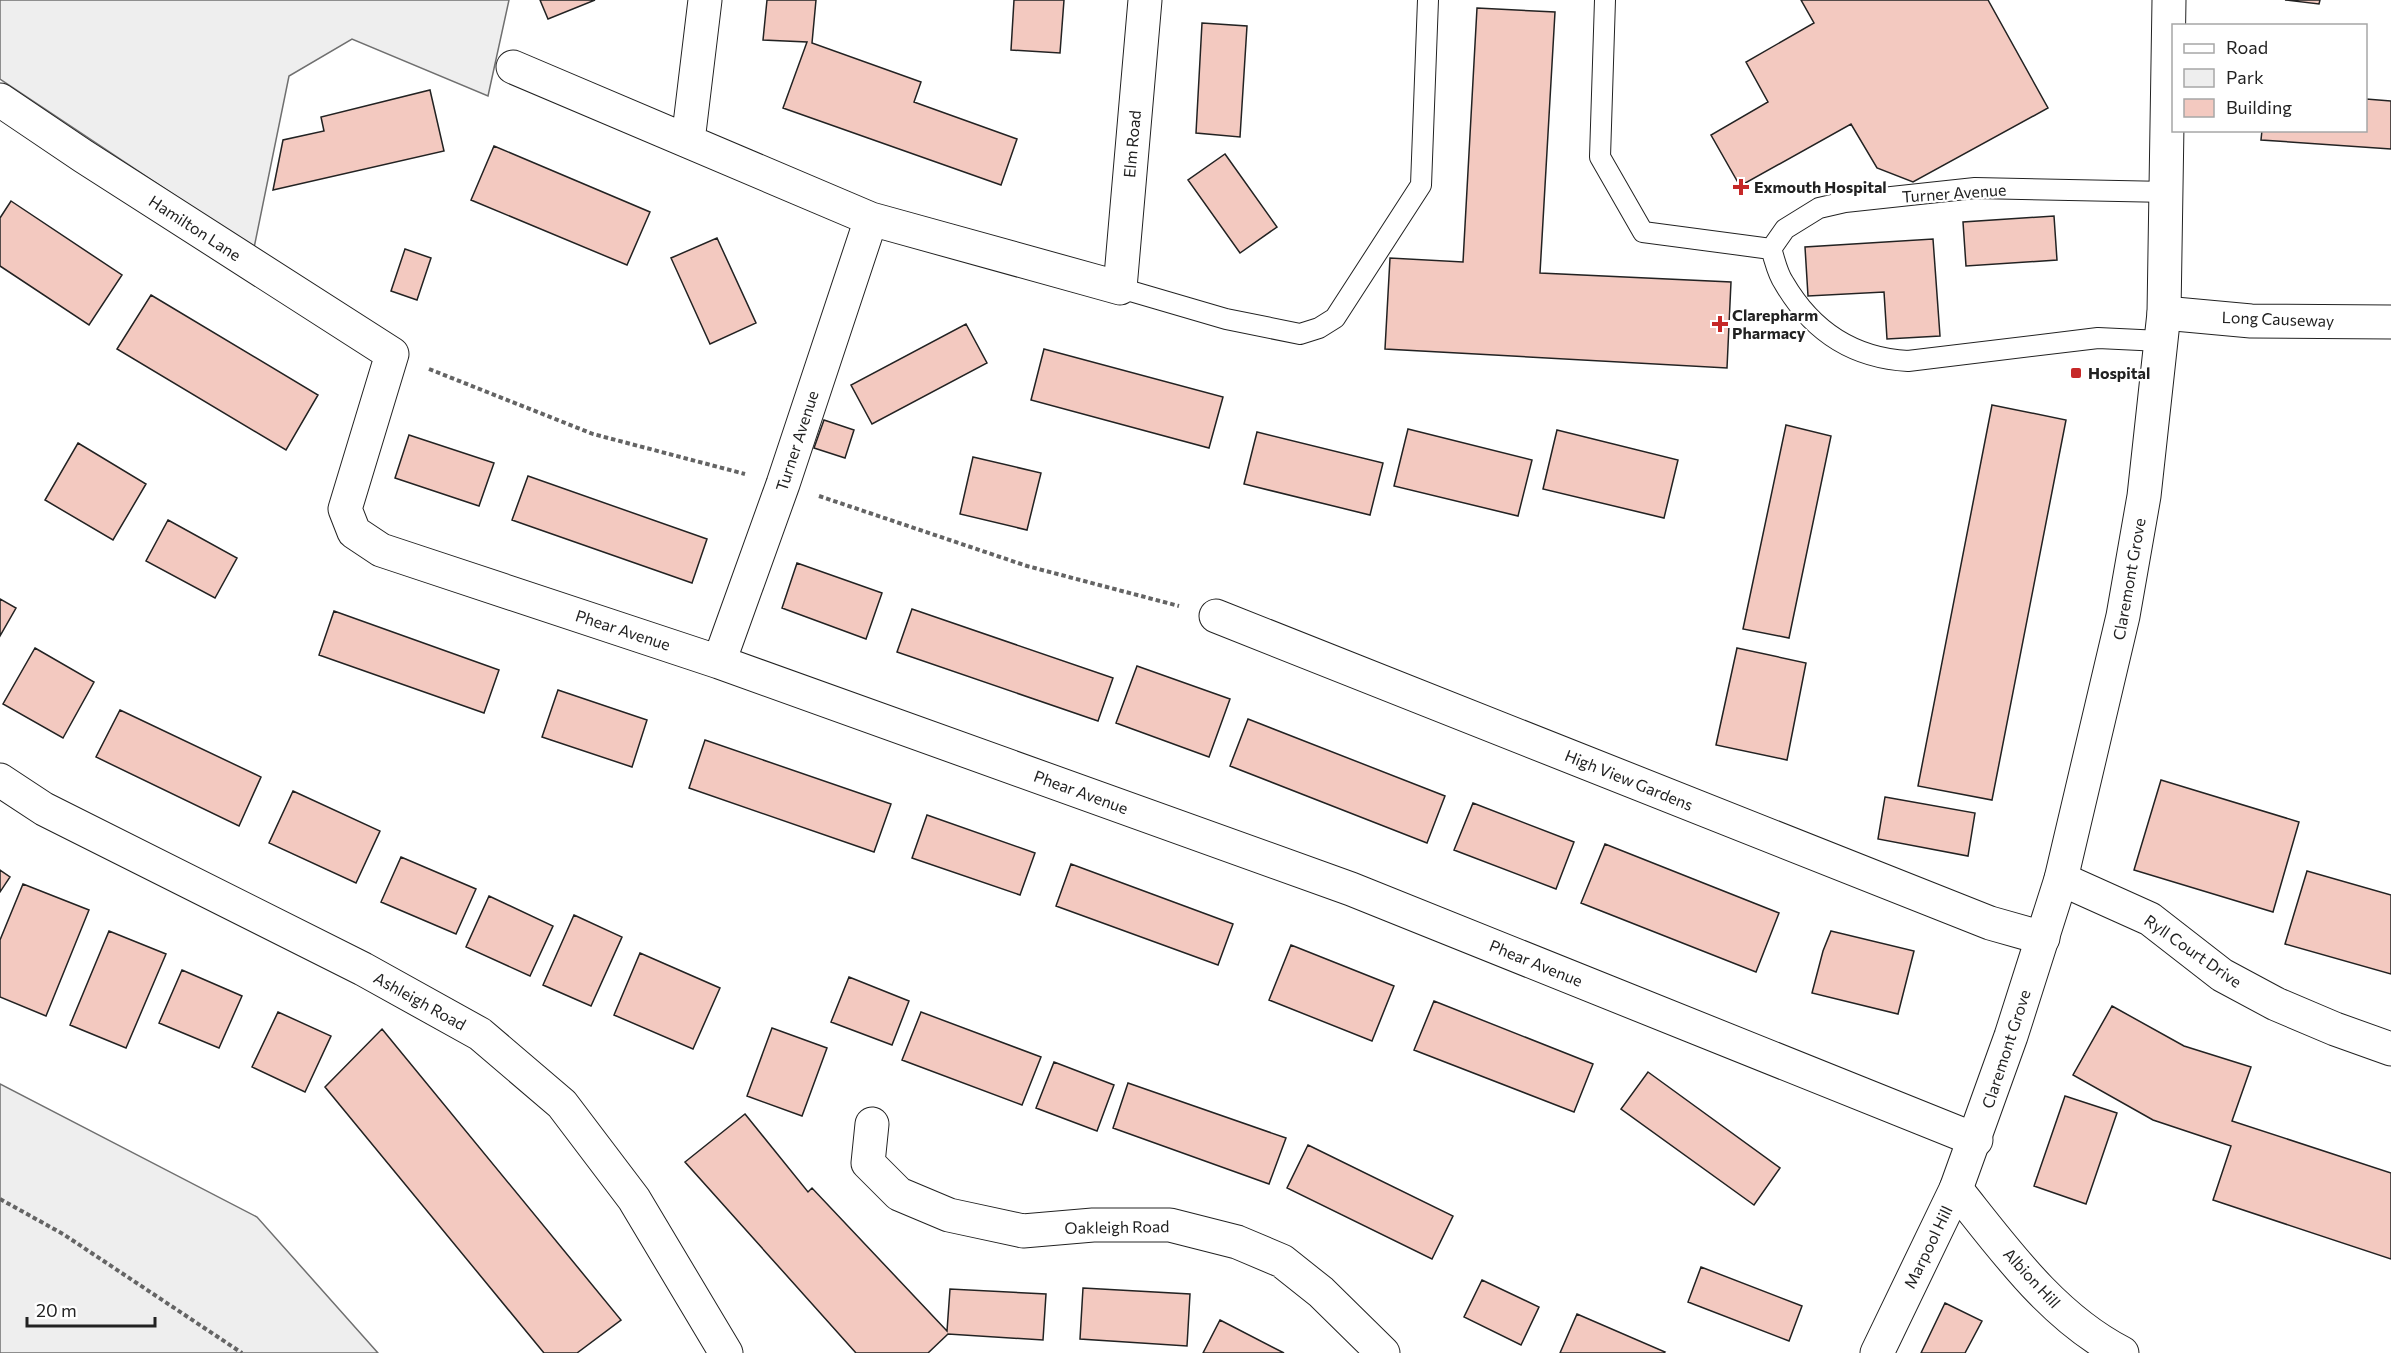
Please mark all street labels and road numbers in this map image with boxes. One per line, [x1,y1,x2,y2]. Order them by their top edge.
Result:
street label: Elm Road [1119,109,1144,179]
street label: Turner Avenue [1901,179,2007,206]
street label: Hamilton Lane [146,191,245,264]
street label: Long Causeway [2221,307,2335,330]
street label: Turner Avenue [771,388,822,494]
street label: Claremont Grove [2108,516,2149,641]
street label: Phear Avenue [573,605,673,654]
street label: High View Gardens [1562,745,1696,814]
street label: Phear Avenue [1031,766,1131,817]
street label: Ryll Court Drive [2141,910,2246,991]
street label: Phear Avenue [1487,935,1586,990]
street label: Ashleigh Road [371,967,470,1034]
street label: Claremont Grove [1977,987,2034,1111]
street label: Marpool Hill [1899,1202,1956,1291]
street label: Oakleigh Road [1064,1216,1170,1237]
street label: Albion Hill [2000,1244,2065,1311]

